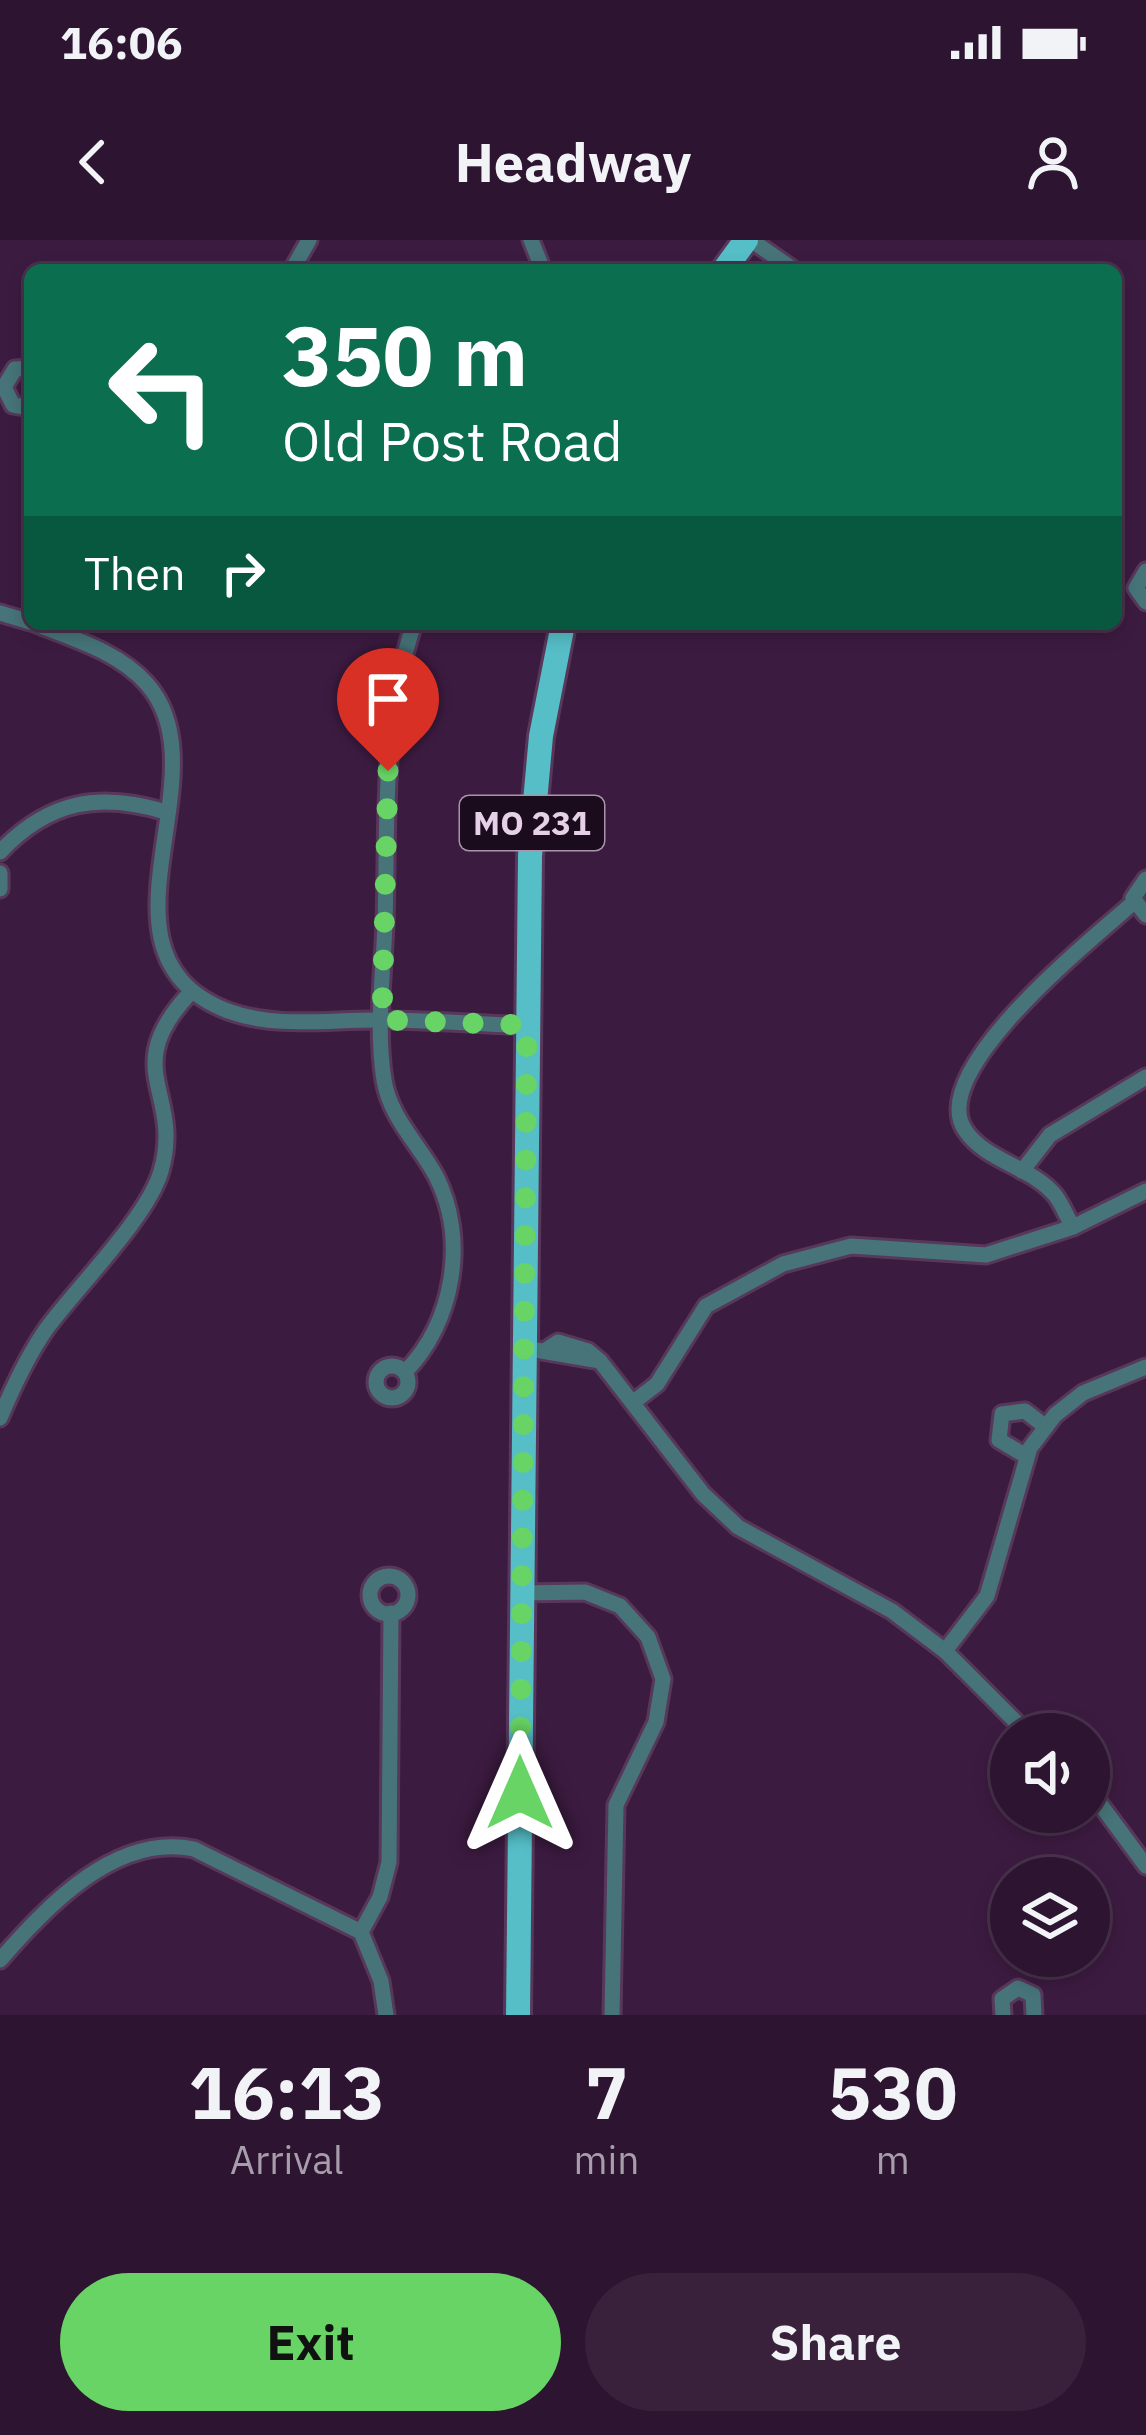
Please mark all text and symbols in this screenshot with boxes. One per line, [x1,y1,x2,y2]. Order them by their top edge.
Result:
text: 16:06 [60,13,183,71]
text: Headway [455,127,691,197]
icon: back [60,129,126,195]
icon: person [1020,129,1086,195]
text: 350 m [282,300,528,409]
icon: left [84,312,240,468]
text: Old Post Road [282,406,623,476]
icon: right [210,540,276,606]
text: Then [84,544,186,602]
pin [337,648,439,771]
icon: arrive [355,666,421,732]
road number: MO 231 [460,796,604,850]
map controls [990,1713,1110,1977]
button: sound [990,1713,1110,1833]
position arrow [457,1730,583,1856]
button: layers [990,1857,1110,1977]
text: 16:13 [188,2045,385,2139]
text: 7 [585,2045,628,2139]
text: 530 [828,2045,958,2139]
text: Arrival [230,2134,344,2185]
text: min [574,2134,639,2185]
text: m [876,2134,910,2185]
button: Exit [60,2273,561,2411]
button: Share [585,2273,1086,2411]

